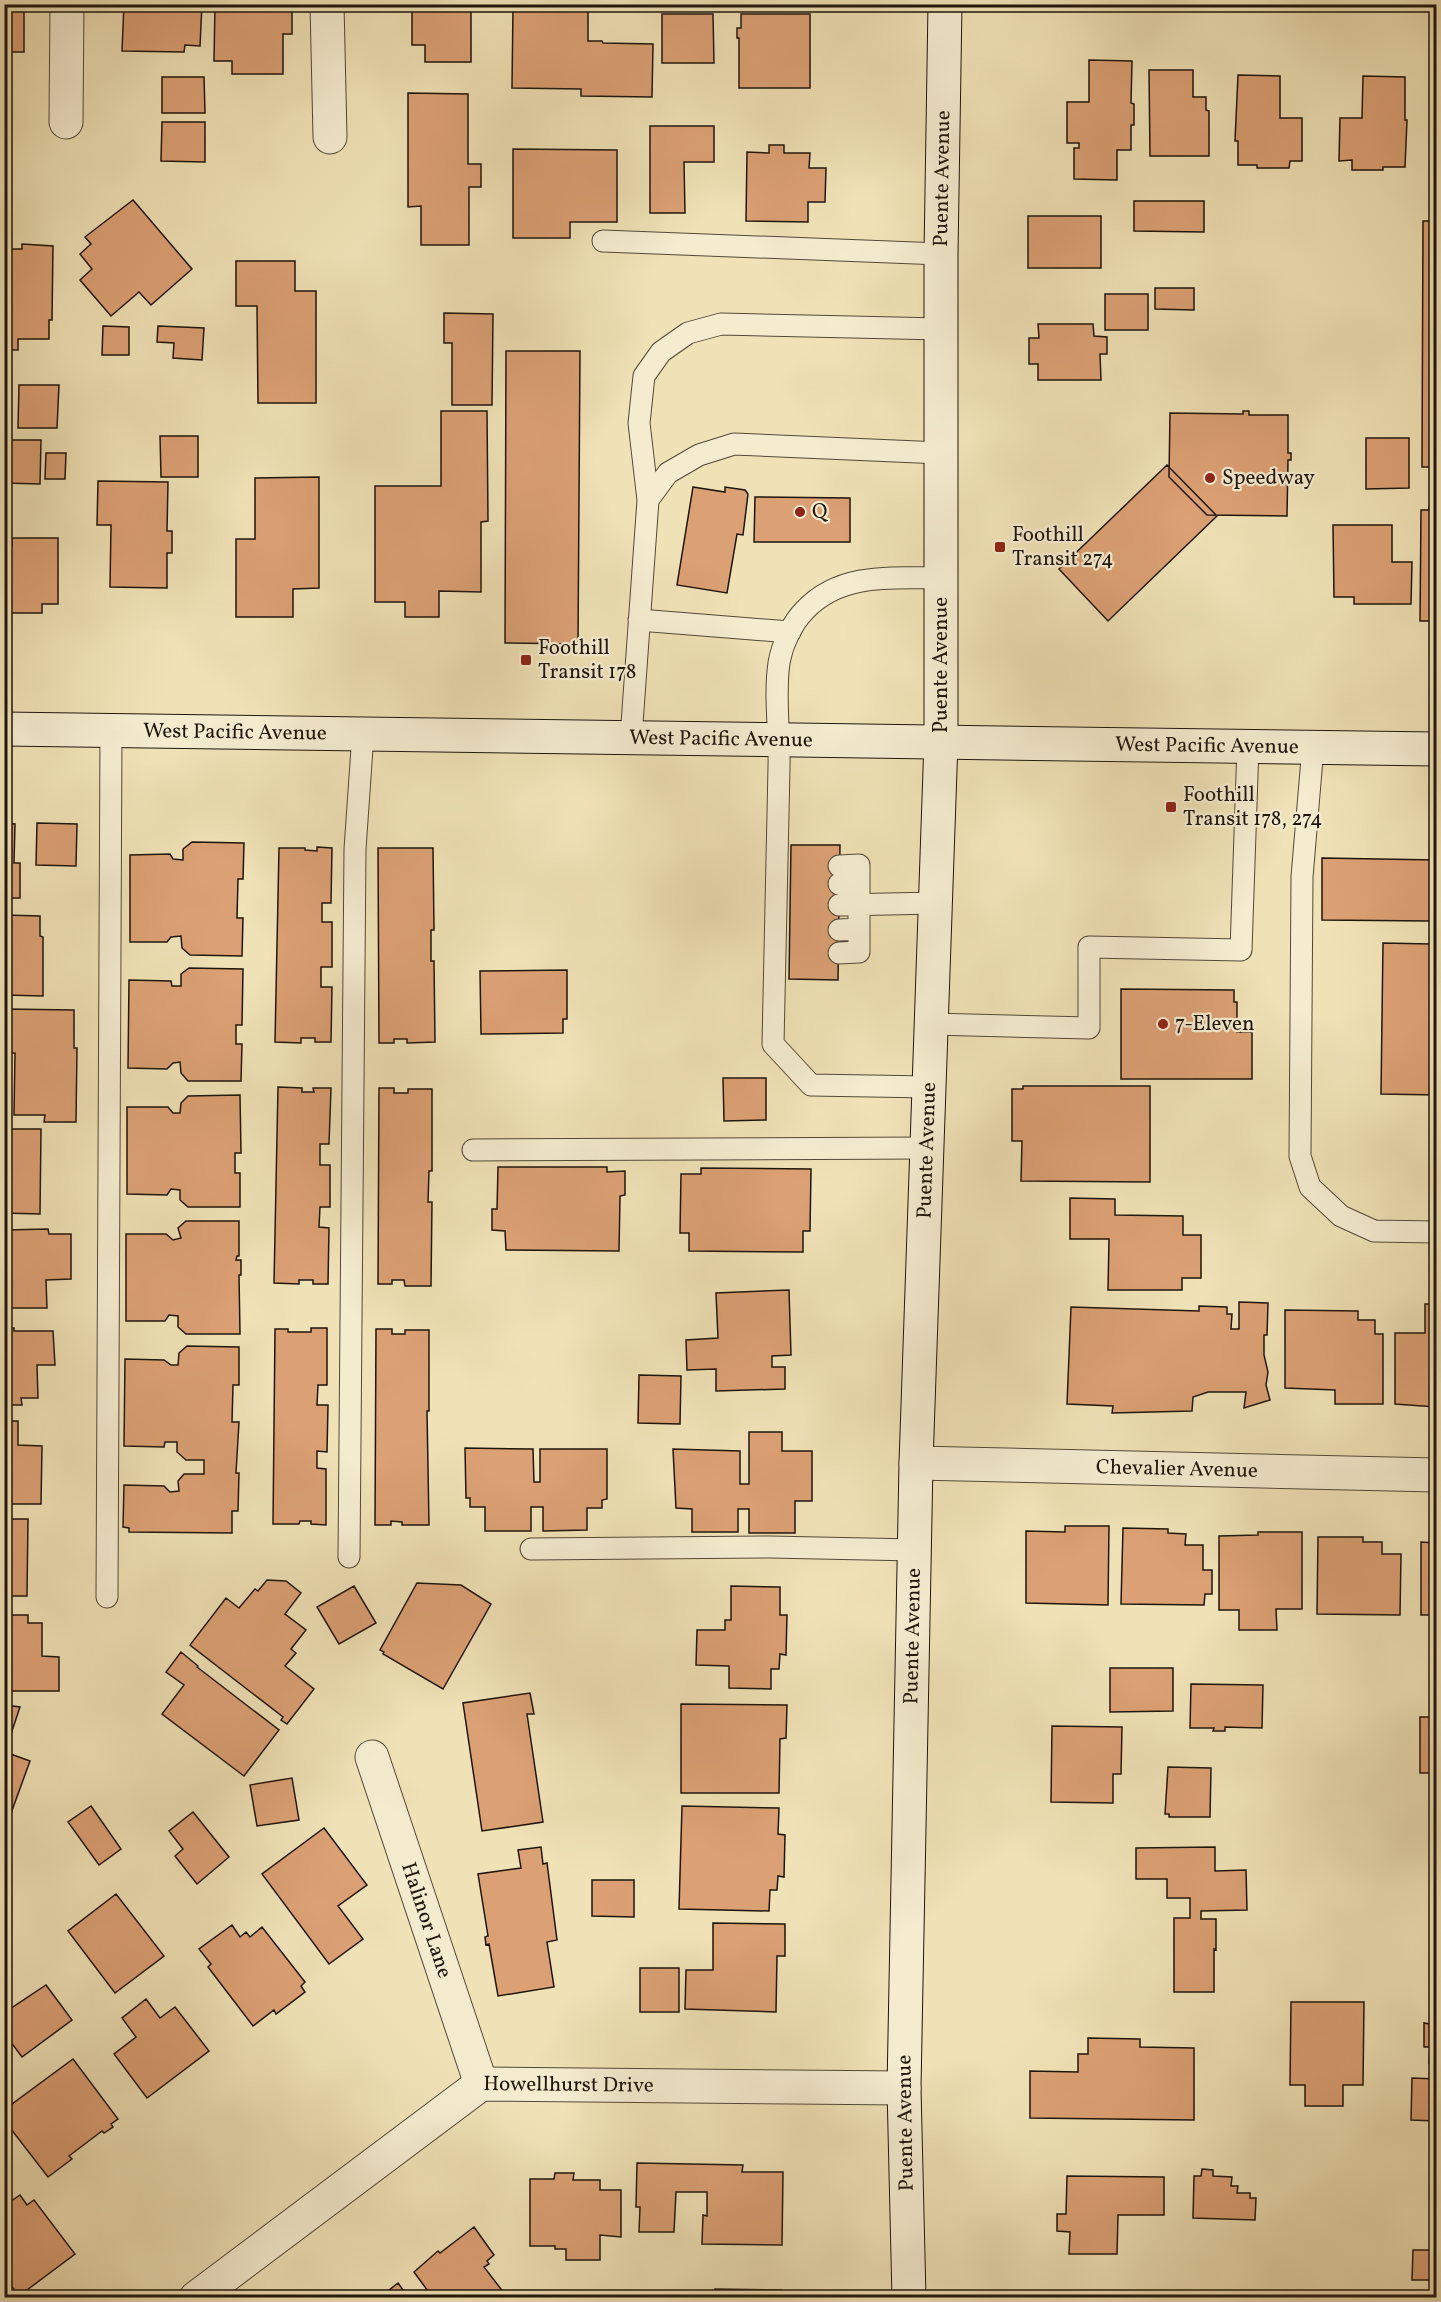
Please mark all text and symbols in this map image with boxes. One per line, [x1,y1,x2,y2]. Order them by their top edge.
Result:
street label: Puente Avenue [927,110,958,247]
place label: Speedway [1222,464,1315,493]
marker: Speedway [1203,471,1217,485]
place label: Q [812,498,829,527]
marker: Q [793,505,807,519]
place label: Foothill Transit 274 [1012,521,1114,574]
marker: Foothill Transit 274 [993,540,1007,554]
street label: Puente Avenue [927,597,956,733]
place label: Foothill Transit 178 [538,634,637,687]
marker: Foothill Transit 178 [519,653,533,667]
street label: West Pacific Avenue [143,716,327,748]
street label: West Pacific Avenue [629,723,813,755]
street label: West Pacific Avenue [1115,730,1299,762]
place label: Foothill Transit 178, 274 [1183,781,1323,834]
marker: Foothill Transit 178, 274 [1164,800,1178,814]
place label: 7-Eleven [1175,1010,1255,1039]
marker: 7-Eleven [1156,1017,1170,1031]
street label: Puente Avenue [910,1082,944,1219]
street label: Chevalier Avenue [1096,1453,1258,1485]
street label: Puente Avenue [897,1568,928,1705]
street label: Halinor Lane [394,1858,459,1982]
street label: Puente Avenue [890,2054,922,2192]
street label: Howellhurst Drive [483,2070,654,2100]

